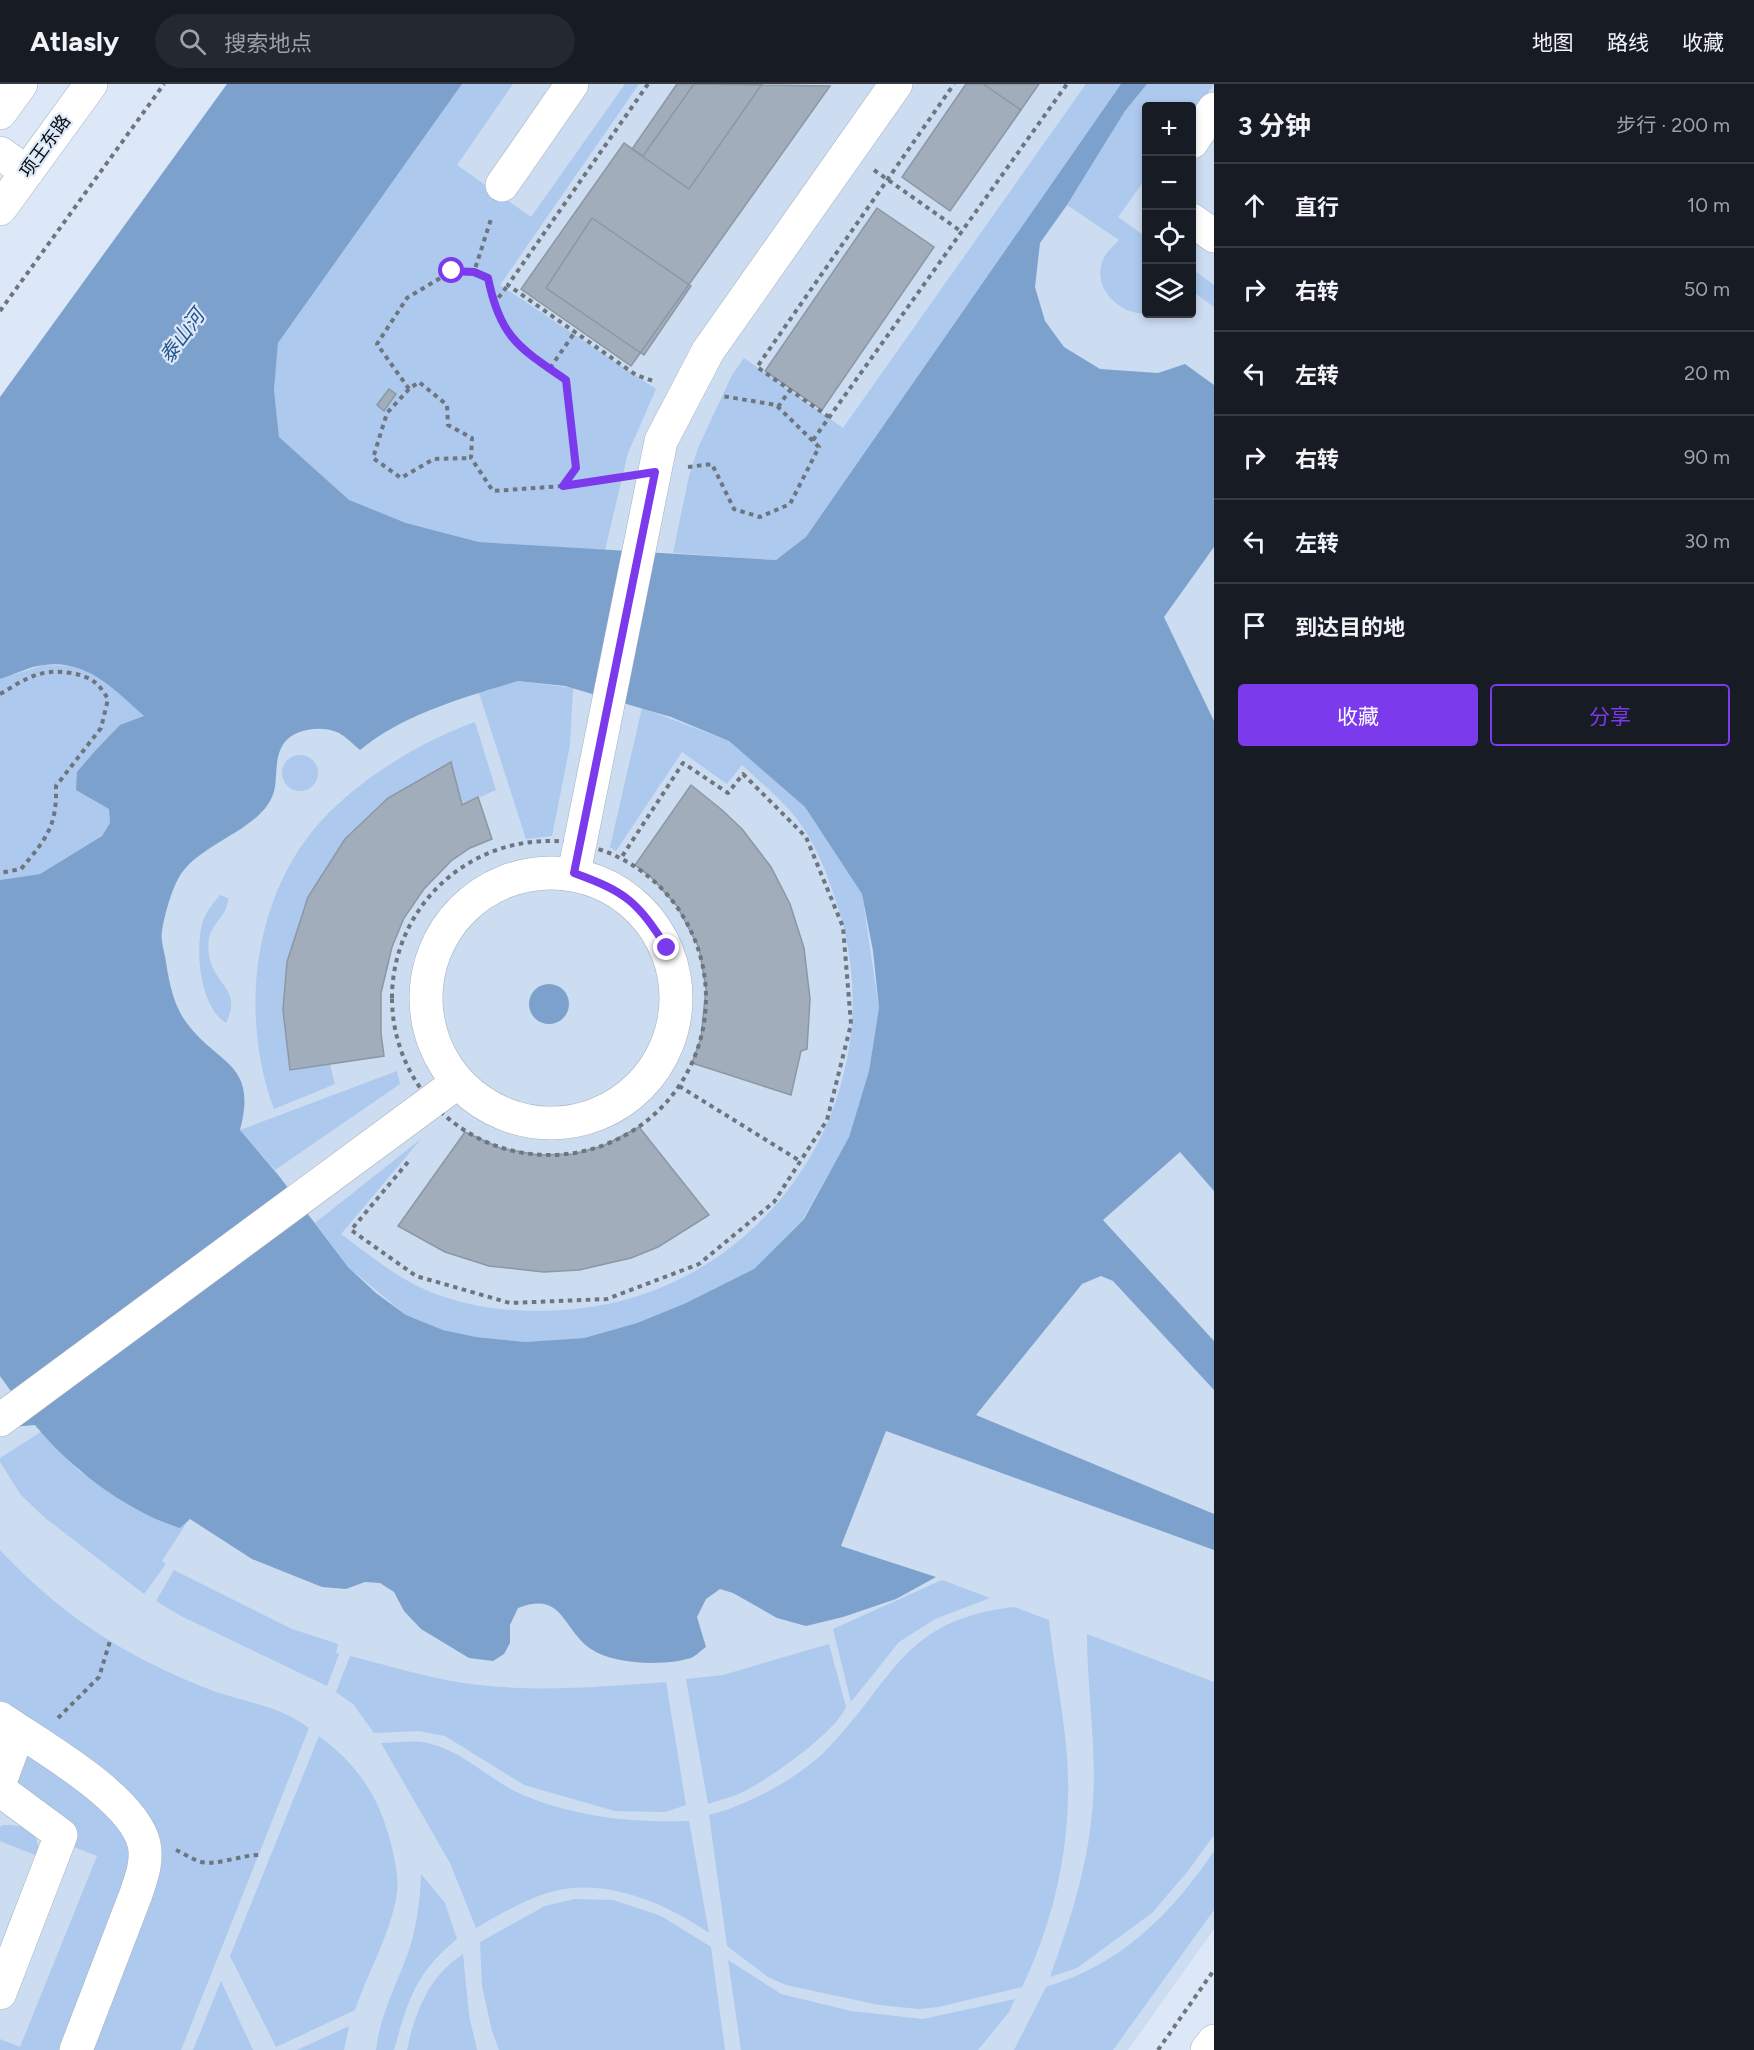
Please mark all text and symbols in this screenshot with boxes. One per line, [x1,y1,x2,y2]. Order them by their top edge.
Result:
search box [155,14,575,68]
text: Atlasly [30,24,119,58]
icon: search [176,25,209,58]
text: 搜索地点 [224,30,312,57]
text: 地图 [1532,30,1574,55]
text: 路线 [1607,30,1649,55]
text: 收藏 [1682,30,1724,55]
map controls [1142,102,1196,318]
button: + [1142,102,1196,156]
street label: 项王东路 [15,110,75,182]
text: 3 分钟 [1238,110,1311,142]
text: 步行 · 200 m [1616,113,1730,137]
button: − [1142,156,1196,210]
icon: ahead [1238,189,1271,222]
text: 10 m [1687,193,1730,217]
text: 直行 [1295,194,1339,221]
button: locate [1142,210,1196,264]
route start [438,257,464,283]
button: layers [1142,264,1196,318]
icon: right [1238,273,1271,306]
text: 50 m [1684,277,1730,301]
text: 右转 [1295,278,1339,305]
water label: 泰山河 [155,301,212,367]
icon: left [1238,357,1271,390]
text: 20 m [1684,361,1730,385]
text: 左转 [1295,362,1339,389]
icon: right [1238,441,1271,474]
text: 90 m [1684,445,1730,469]
text: 右转 [1295,446,1339,473]
icon: left [1238,525,1271,558]
text: 30 m [1684,529,1730,553]
text: 左转 [1295,530,1339,557]
icon: arrive [1238,609,1271,642]
text: 到达目的地 [1295,614,1405,641]
button: 收藏 [1238,684,1478,746]
button: 分享 [1490,684,1730,746]
route end [653,934,679,960]

